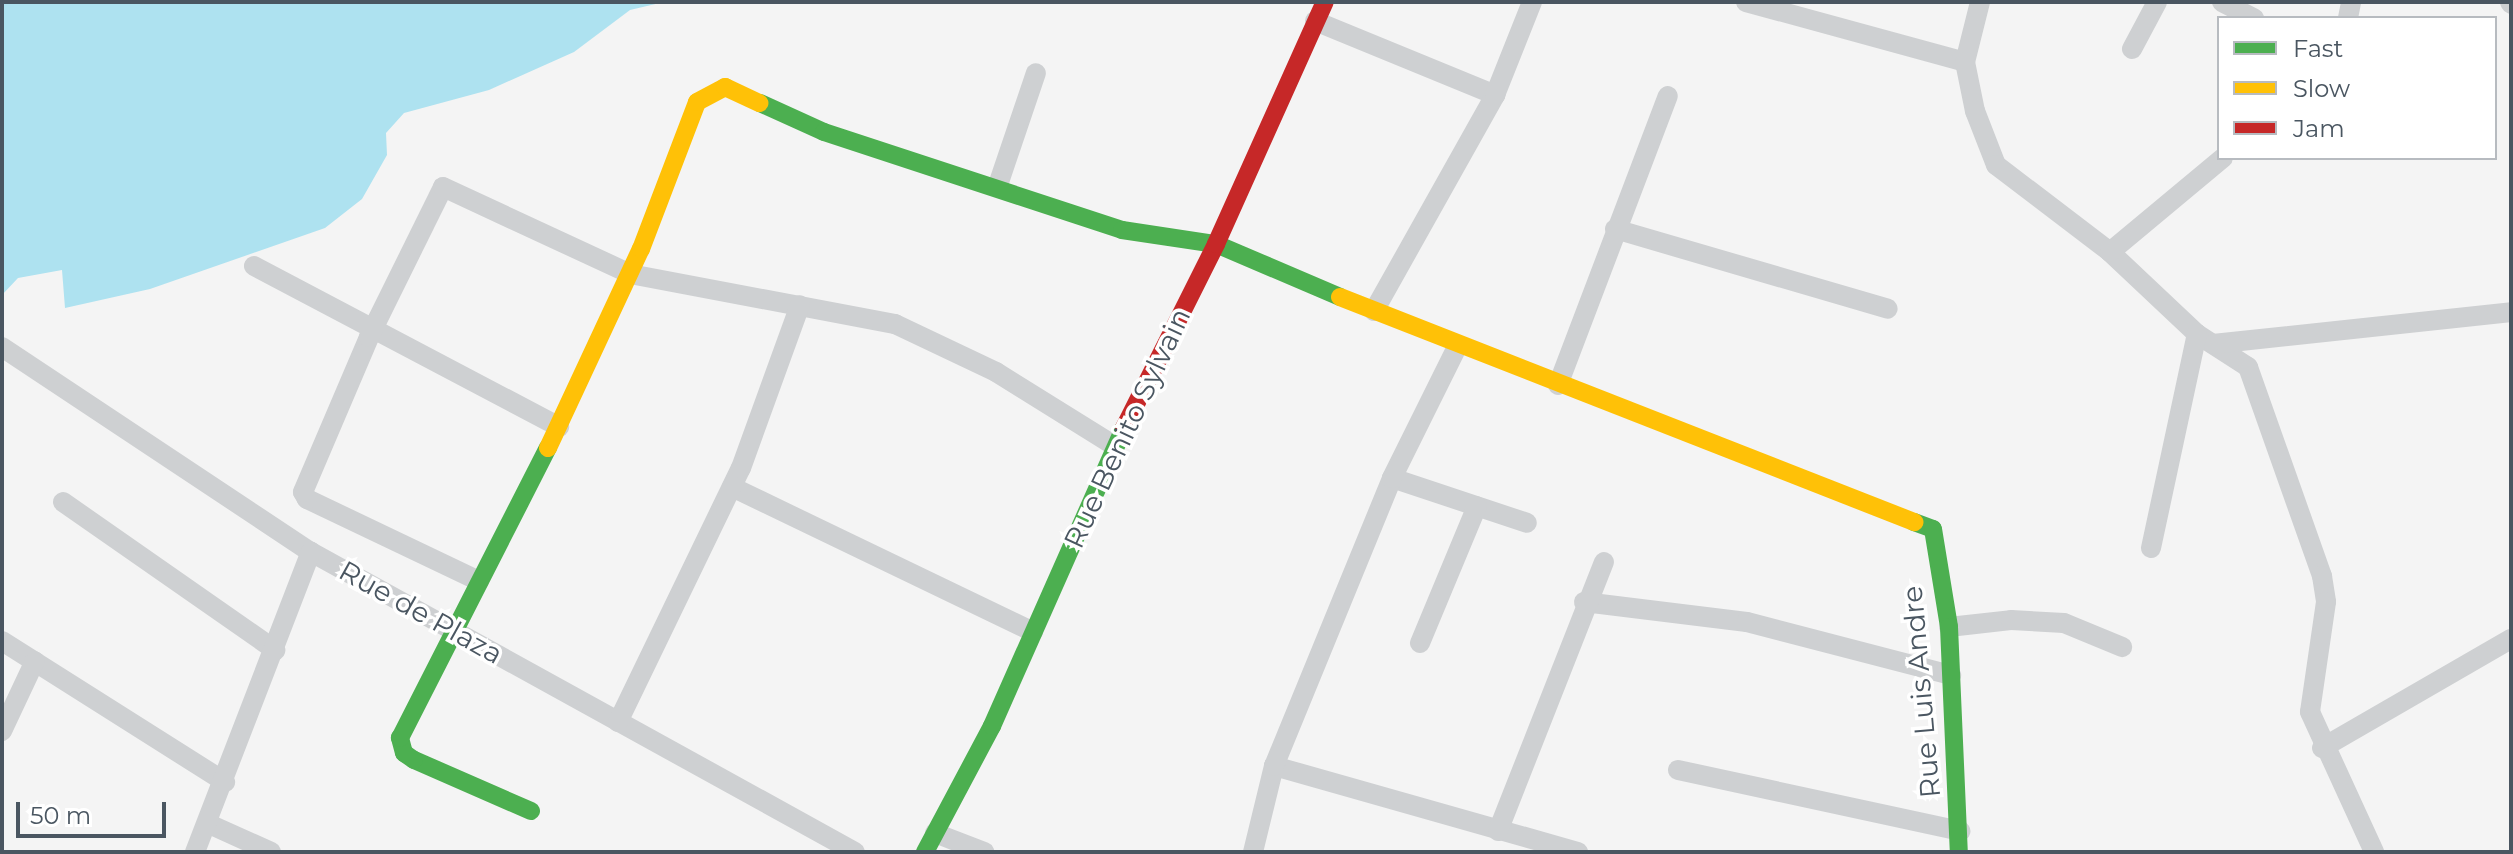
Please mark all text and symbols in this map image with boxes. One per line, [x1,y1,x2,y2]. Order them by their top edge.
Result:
legend [2217,16,2497,160]
text: Fast [2293,34,2343,63]
text: Slow [2293,74,2350,103]
text: Jam [2293,114,2345,143]
street label: Rue Benito Sylvain [1057,303,1197,553]
street label: Rue de Plaza [333,553,509,671]
street label: Rue Luis Andre [1895,585,1947,799]
scale bar [20,786,170,836]
text: 50 m [30,801,91,830]

